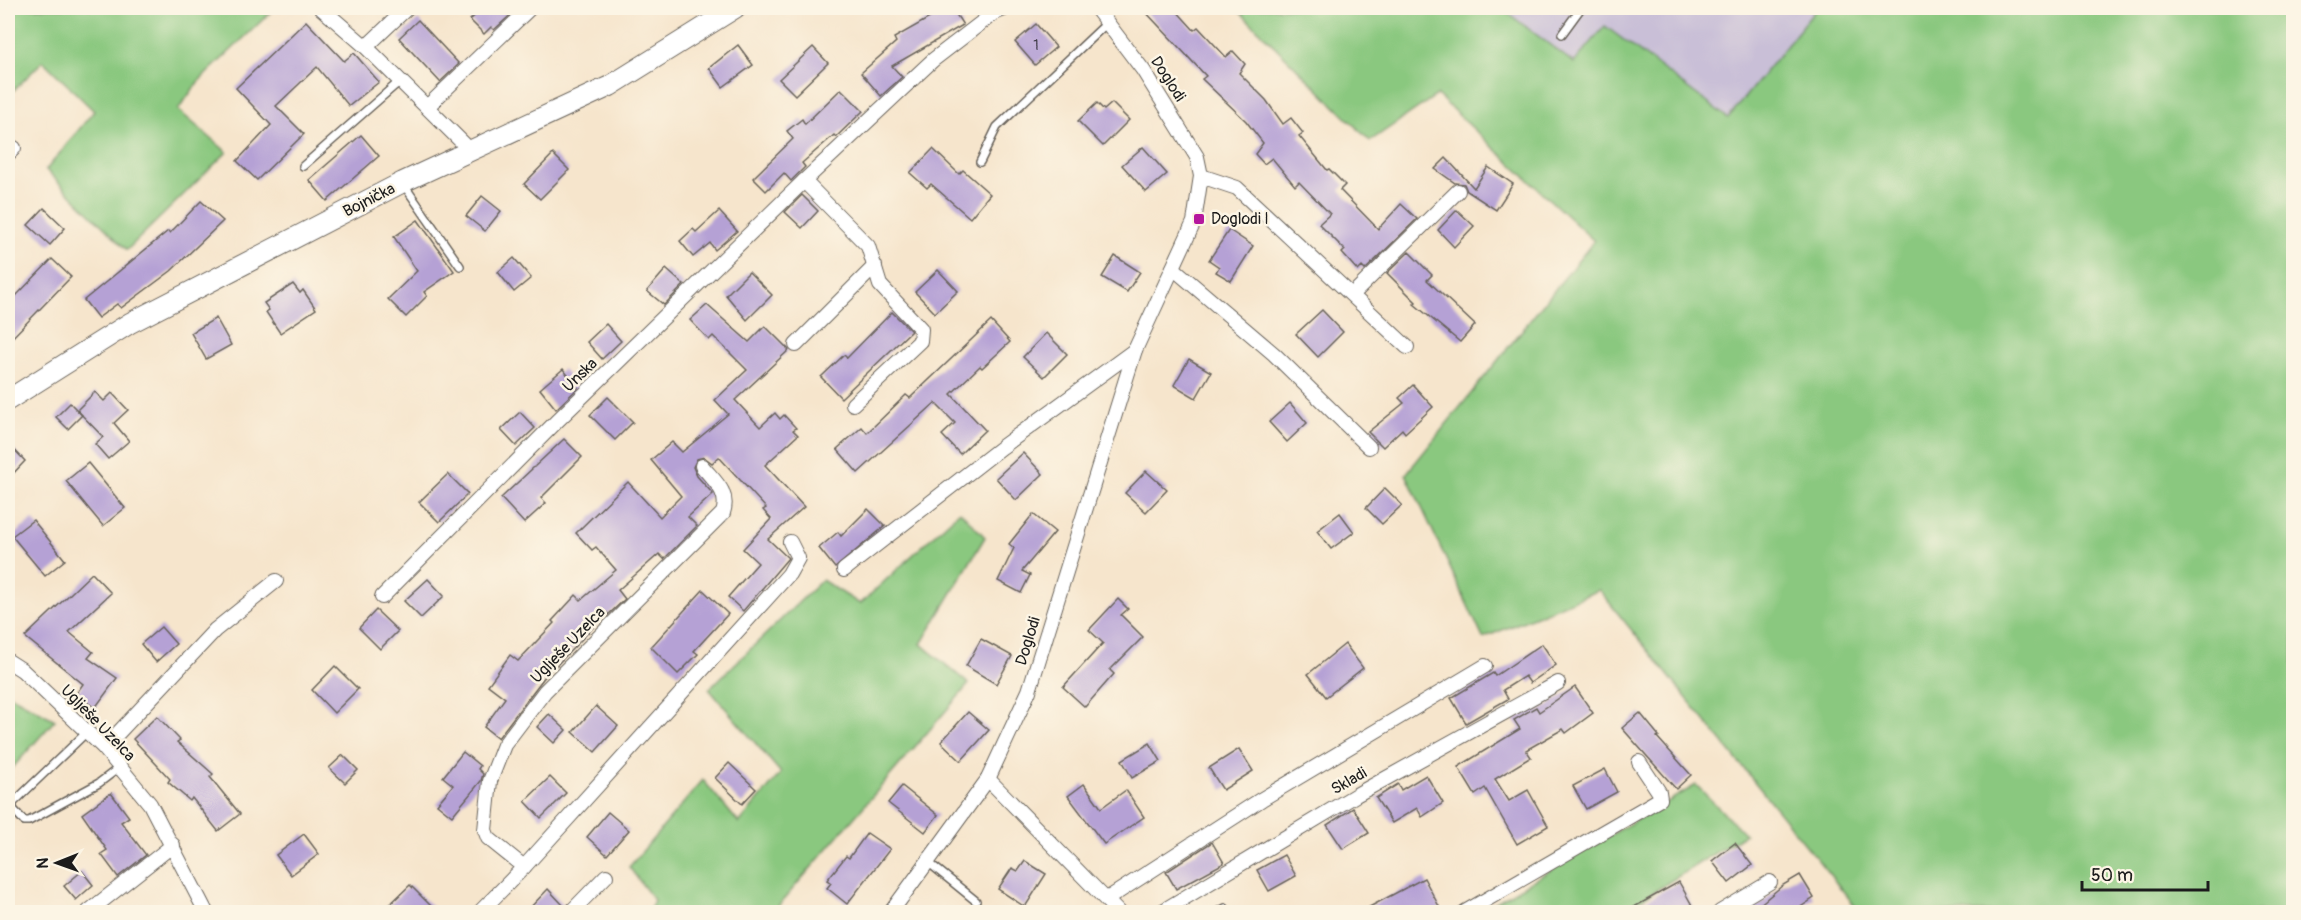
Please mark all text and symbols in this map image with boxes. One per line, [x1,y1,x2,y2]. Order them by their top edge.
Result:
house number: 1 [1033,37,1039,54]
street label: Doglodi [1146,53,1190,105]
street label: Bojnička [340,178,398,222]
place label: Doglodi I [1211,209,1269,229]
marker: Doglodi I [1192,212,1206,226]
street label: Unska [558,354,602,396]
street label: Uglješe Uzelca [527,603,609,687]
street label: Doglodi [1011,614,1045,668]
street label: Uglješe Uzelca [57,681,139,765]
street label: Skladi [1328,763,1371,799]
north arrow [27,833,87,893]
scale bar [2082,854,2208,892]
text: N [33,857,53,869]
text: 50 m [2091,864,2133,887]

